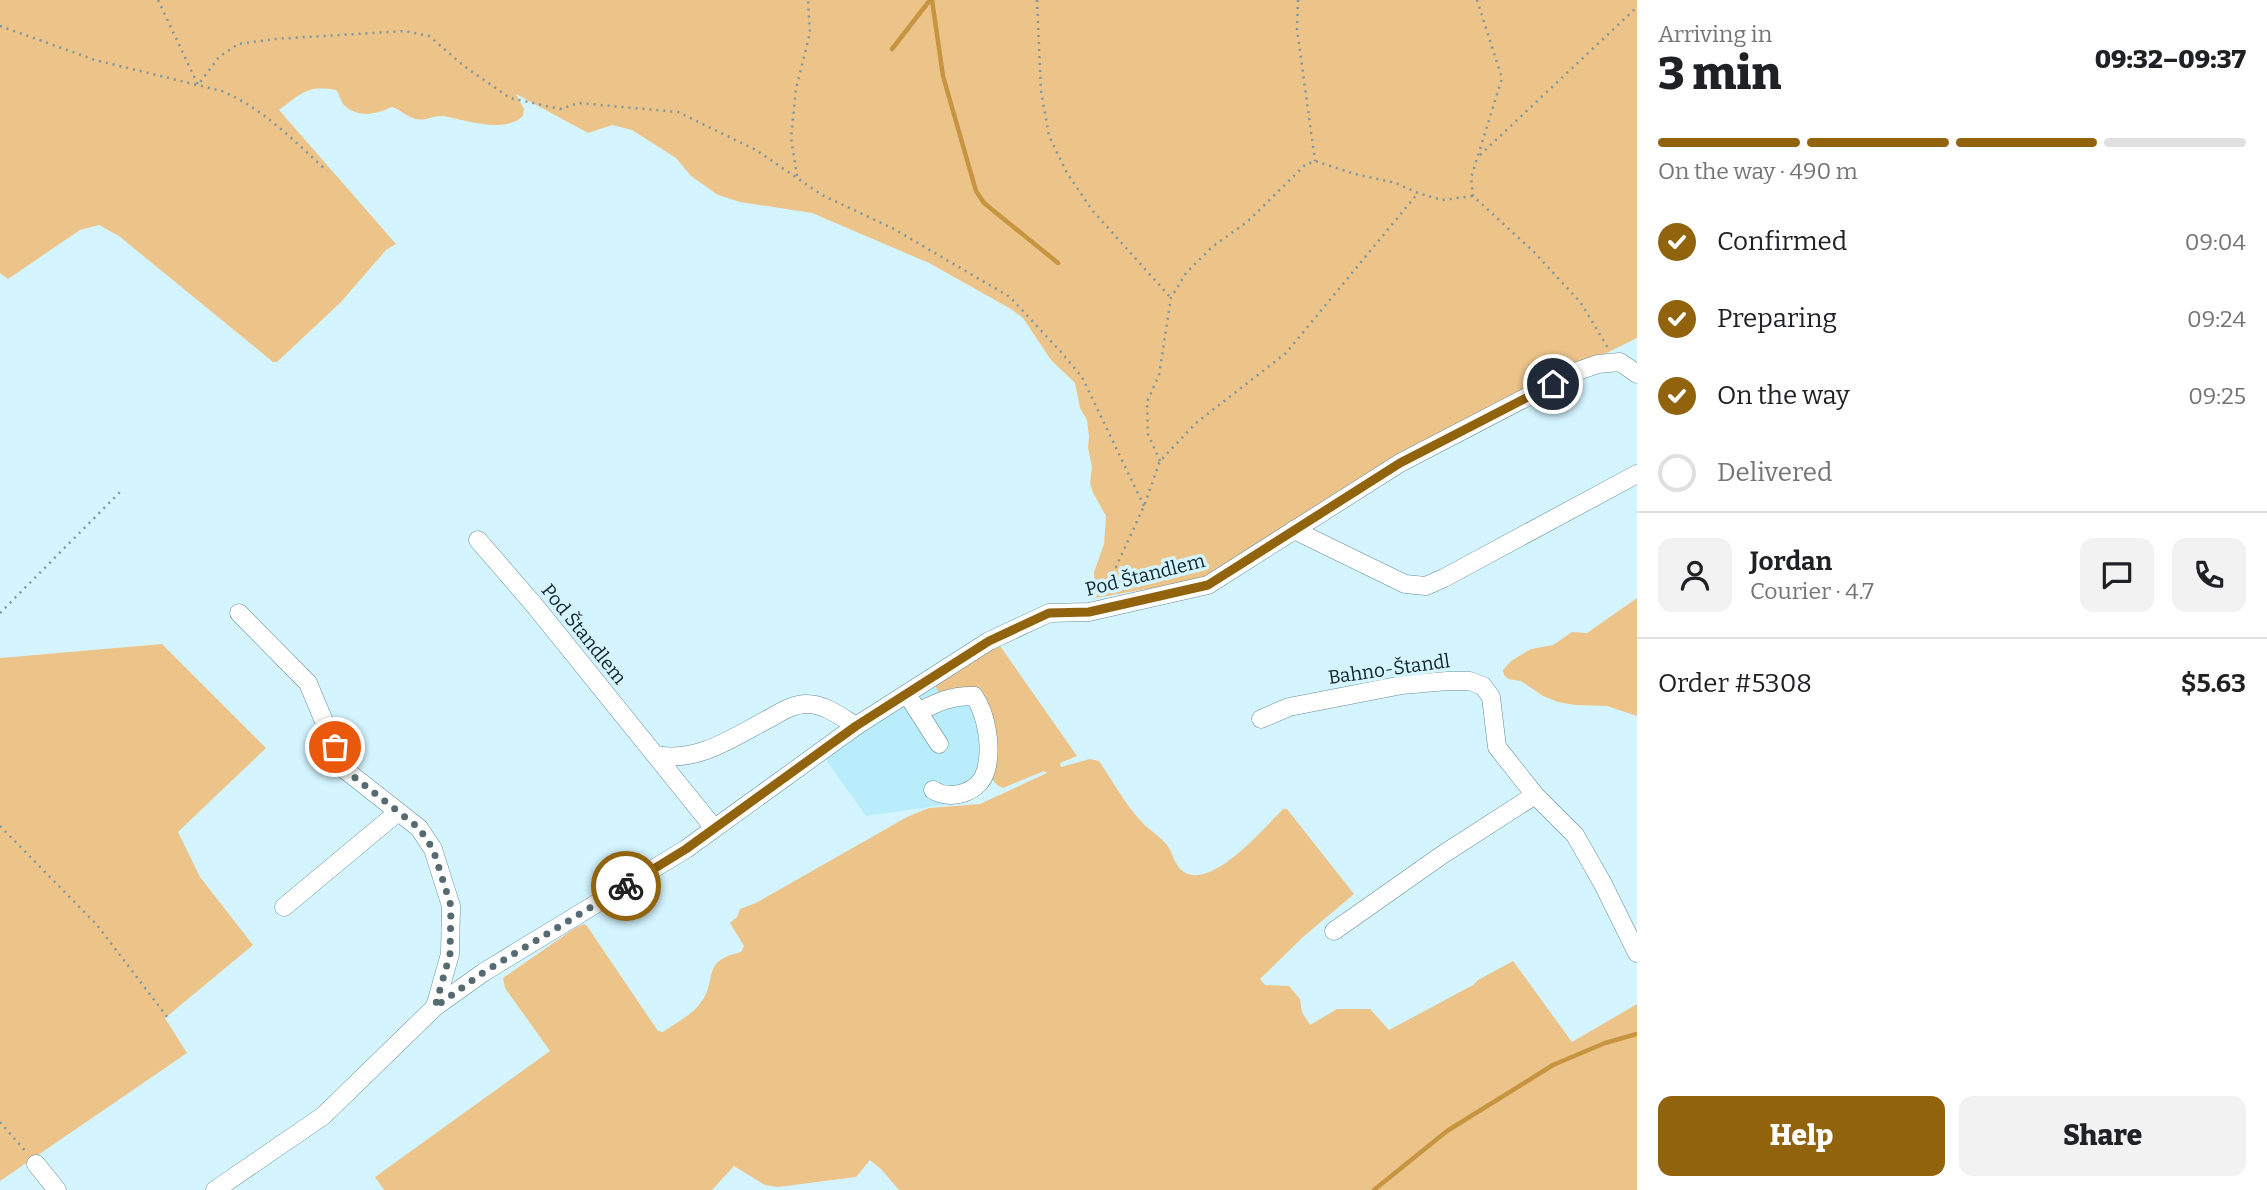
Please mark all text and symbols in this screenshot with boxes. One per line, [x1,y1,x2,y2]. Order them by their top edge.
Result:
text: Arriving in [1658,20,1772,48]
text: 09:32–09:37 [2095,44,2246,75]
text: 3 min [1658,46,1781,101]
text: On the way · 490 m [1658,157,1858,185]
icon: check [1658,223,1696,261]
text: Confirmed [1717,226,1847,257]
text: 09:04 [2185,228,2246,256]
icon: check [1658,300,1696,338]
text: Preparing [1717,303,1837,334]
text: 09:24 [2187,305,2246,333]
pin [1523,354,1583,414]
icon: home [1534,365,1572,403]
icon: check [1658,377,1696,415]
text: On the way [1717,380,1850,411]
text: 09:25 [2188,382,2246,410]
text: Delivered [1717,457,1832,488]
button: person [1658,538,1732,612]
button: chat [2080,538,2154,612]
button: phone [2172,538,2246,612]
text: Jordan [1750,546,1832,577]
street label: Pod Štandlem [1083,549,1207,601]
text: Courier · 4.7 [1750,577,1874,605]
street label: Pod Štandlem [537,579,631,689]
street label: Bahno-Štandl [1327,649,1451,689]
text: Order #5308 [1658,668,1812,699]
text: $5.63 [2181,668,2246,699]
pin [305,717,365,777]
icon: bag [316,728,354,766]
courier [591,851,661,921]
icon: bike [607,867,645,905]
button: Help [1658,1096,1945,1176]
button: Share [1959,1096,2246,1176]

